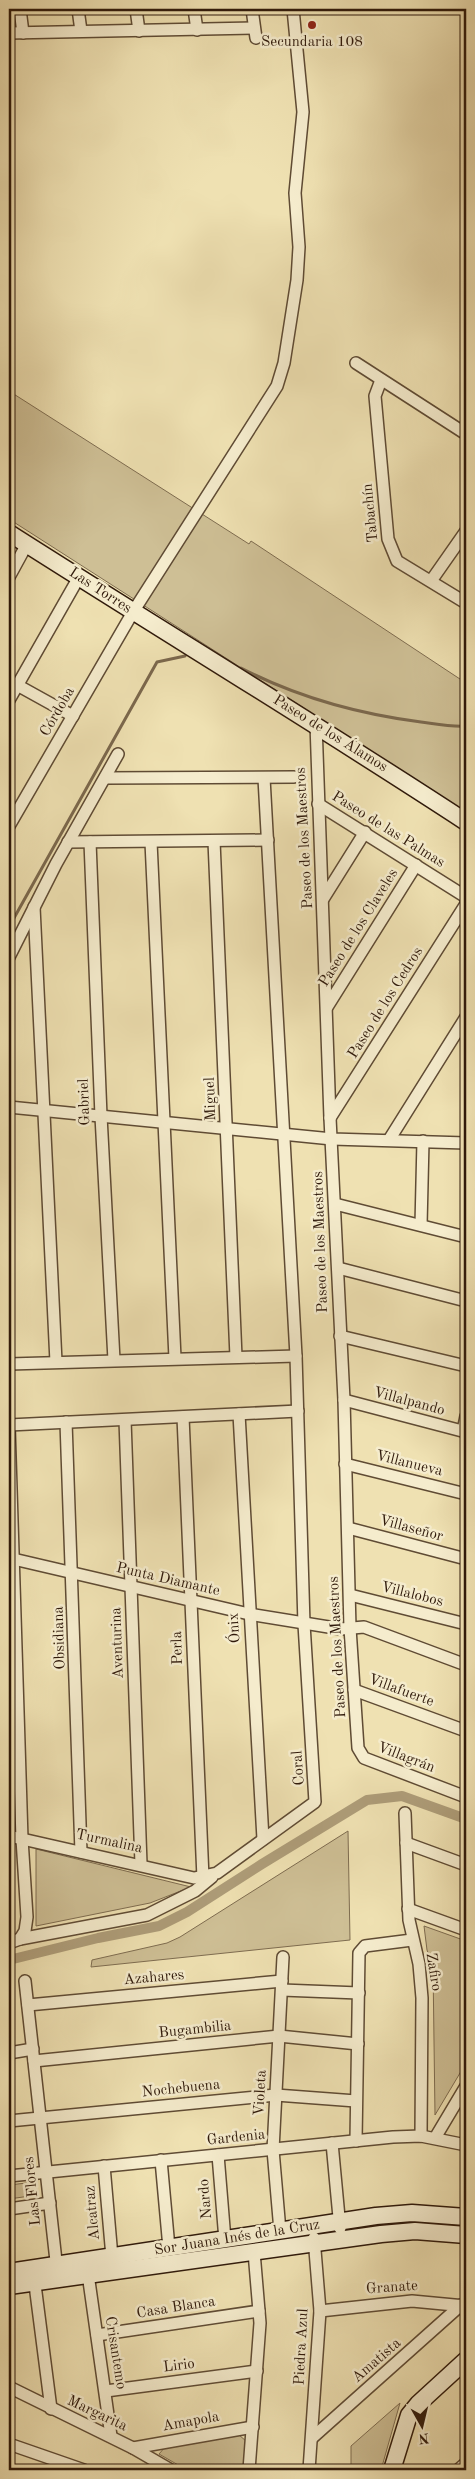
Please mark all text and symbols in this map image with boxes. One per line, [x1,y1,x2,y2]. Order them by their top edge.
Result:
marker: Secundaria 108 [306,19,318,31]
place label: Secundaria 108 [261,35,363,50]
street label: Tabachín [360,483,382,543]
street label: Las Torres [66,565,134,617]
street label: Córdoba [38,684,78,739]
street label: Paseo de los Álamos [270,690,392,775]
street label: Paseo de los Maestros [294,767,316,909]
street label: Paseo de las Palmas [329,789,447,871]
street label: Paseo de los Claveles [317,866,401,990]
street label: Paseo de los Cedros [346,945,426,1061]
street label: Miguel [203,1077,219,1121]
street label: Gabriel [77,1078,93,1126]
street label: Paseo de los Maestros [311,1171,331,1313]
street label: Villalpando [372,1385,446,1419]
street label: Villanueva [374,1448,445,1480]
street label: Villaseñor [377,1513,445,1545]
street label: Punta Diamante [115,1561,221,1599]
street label: Paseo de los Maestros [327,1576,349,1718]
street label: Villalobos [379,1580,445,1610]
street label: Obsidiana [51,1605,69,1670]
street label: Aventurina [109,1606,127,1679]
street label: Ónix [222,1612,244,1644]
street label: Perla [170,1630,186,1665]
street label: Villafuerte [366,1672,436,1710]
street label: Villagrán [375,1740,437,1776]
street label: Coral [290,1750,308,1786]
street label: Turmalina [74,1828,144,1857]
street label: Zafiro [423,1952,443,1992]
street label: Azahares [123,1968,185,1988]
street label: Bugambilia [158,2019,233,2041]
street label: Violeta [252,2069,270,2116]
street label: Nochebuena [141,2077,221,2101]
street label: Gardenia [206,2127,267,2149]
street label: Las Flores [22,2156,44,2226]
street label: Nardo [197,2178,215,2220]
street label: Alcatraz [83,2185,103,2241]
street label: Sor Juana Inés de la Cruz [153,2218,321,2258]
street label: Granate [366,2279,419,2297]
street label: Casa Blanca [136,2294,217,2322]
street label: Piedra Azul [292,2308,312,2386]
street label: Crisantemo [102,2315,128,2391]
street label: Amatista [350,2336,405,2386]
street label: Lirio [162,2357,196,2375]
street label: Margarita [65,2394,130,2435]
north arrow [398,2402,448,2452]
street label: Amapola [161,2410,221,2434]
text: N [417,2430,430,2446]

